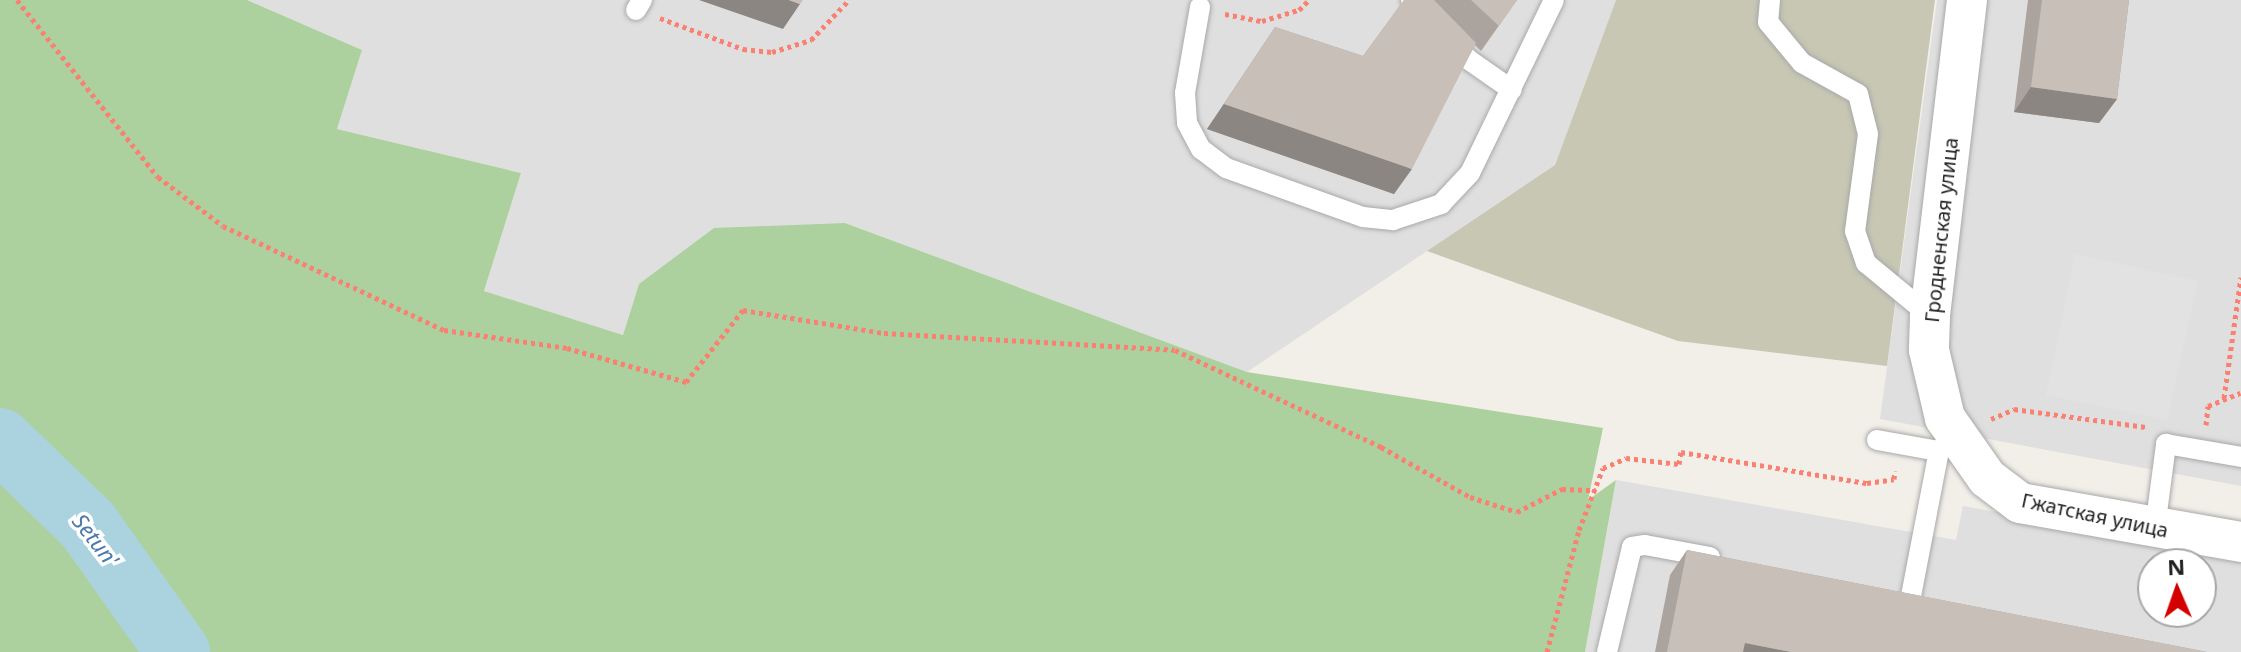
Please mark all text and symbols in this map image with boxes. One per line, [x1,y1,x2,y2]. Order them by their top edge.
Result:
street label: Гродненская улица [1919,136,1963,324]
street label: Гжатская улица [2019,488,2171,542]
water label: Setun' [67,508,125,572]
north arrow [2137,548,2217,628]
text: N [2167,551,2186,581]

